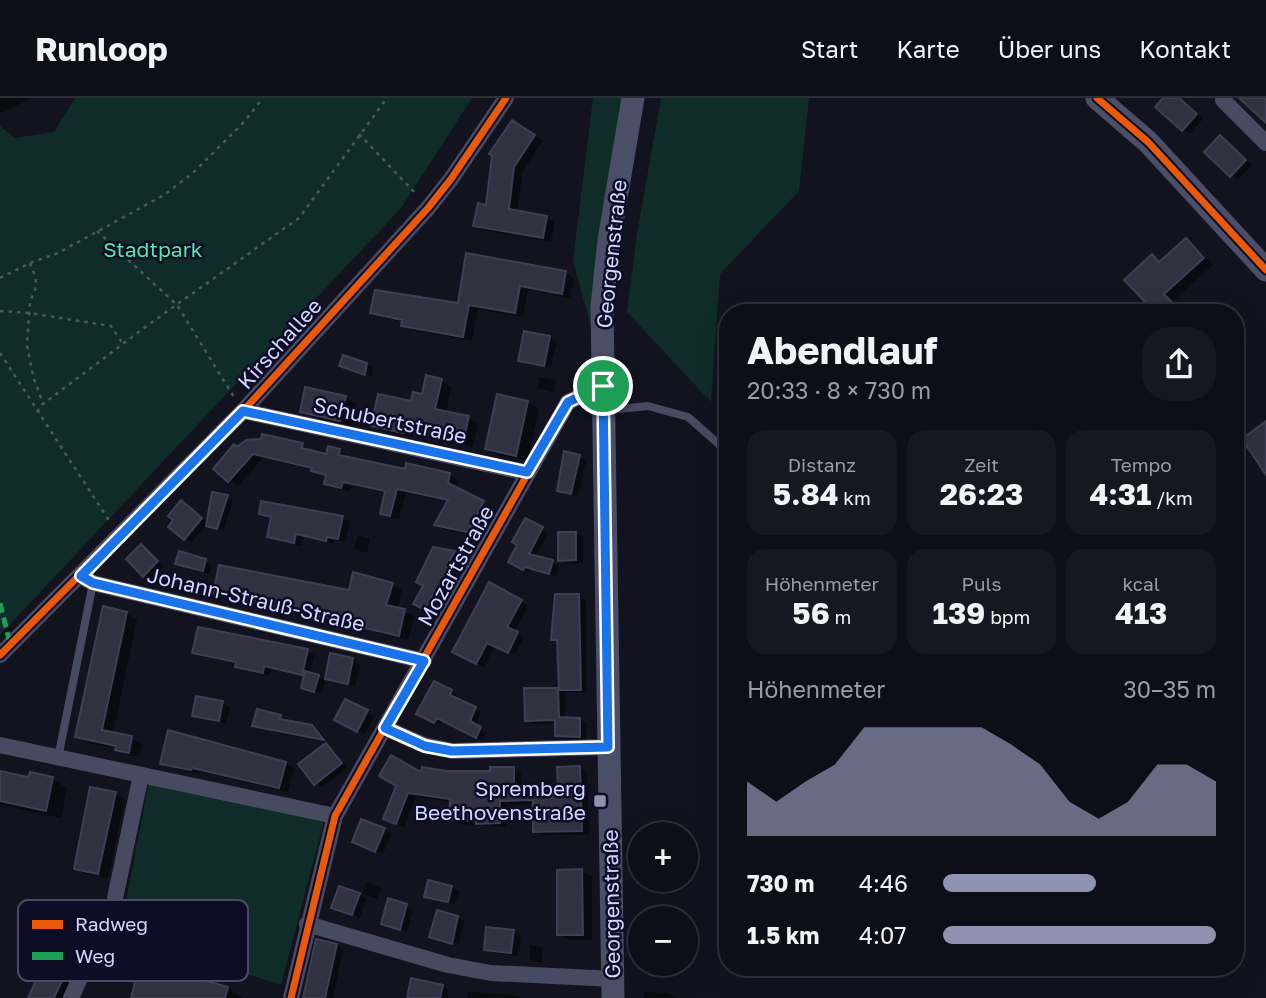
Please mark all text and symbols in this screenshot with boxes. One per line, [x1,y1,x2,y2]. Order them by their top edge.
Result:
text: Runloop [35,29,168,68]
text: Start [801,34,858,63]
text: Karte [896,34,960,63]
text: Über uns [998,34,1101,63]
text: Kontakt [1139,34,1231,63]
street label: Georgenstraße [590,178,632,330]
park label: Stadtpark [103,236,203,262]
street label: Kirschallee [232,293,327,394]
text: Abendlauf [747,327,937,372]
button: share [1142,327,1216,401]
pin [573,356,633,416]
icon: arrive [584,367,622,405]
text: 20:33 · 8 × 730 m [747,376,931,404]
street label: Schubertstraße [311,391,469,449]
text: Distanz [788,453,856,476]
text: Zeit [964,453,999,476]
text: Tempo [1111,453,1172,476]
text: 5.84 [773,476,839,512]
text: 26:23 [940,476,1023,512]
text: 4:31 [1089,476,1152,512]
text: km [839,486,871,509]
text: /km [1152,486,1193,509]
street label: Mozartstraße [411,501,499,630]
street label: Johann-Strauß-Straße [145,561,368,637]
text: Höhenmeter [765,572,879,595]
text: Puls [961,572,1002,595]
text: kcal [1122,572,1160,595]
text: 56 [792,595,830,631]
text: 139 [933,595,985,631]
text: 413 [1115,595,1167,631]
text: m [830,605,851,628]
text: bpm [985,605,1030,628]
text: Höhenmeter [747,675,885,703]
text: 30–35 m [1123,675,1216,703]
place label: Spremberg Beethovenstraße [414,775,586,825]
marker: Spremberg Beethovenstraße [592,793,608,809]
map controls [628,822,698,976]
button: + [628,822,698,892]
street label: Georgenstraße [597,829,625,979]
text: 730 m [747,869,814,897]
text: 4:46 [859,869,908,897]
legend [18,900,248,981]
button: − [628,906,698,976]
text: Radweg [75,912,148,935]
text: 1.5 km [747,921,819,949]
text: 4:07 [859,921,906,949]
text: Weg [75,944,115,967]

